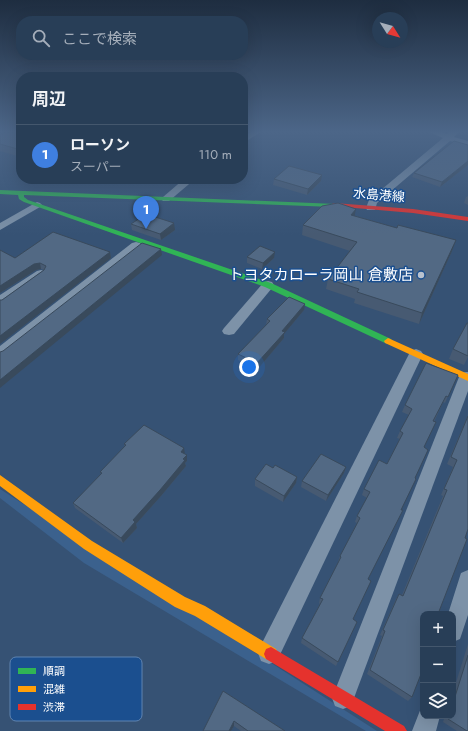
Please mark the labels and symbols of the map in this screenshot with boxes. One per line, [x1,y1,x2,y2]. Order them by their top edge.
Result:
north arrow [372,12,408,48]
street label: 水島港線 [352,183,406,207]
pin: 1 [133,196,159,229]
place label: トヨタカローラ岡山 倉敷店 [228,264,413,286]
marker: トヨタカローラ岡山 倉敷店 [416,270,426,280]
your location [239,357,259,377]
legend [10,657,142,721]
text: 順調 [43,663,65,679]
text: 混雑 [43,681,65,697]
text: 渋滞 [43,699,65,715]

